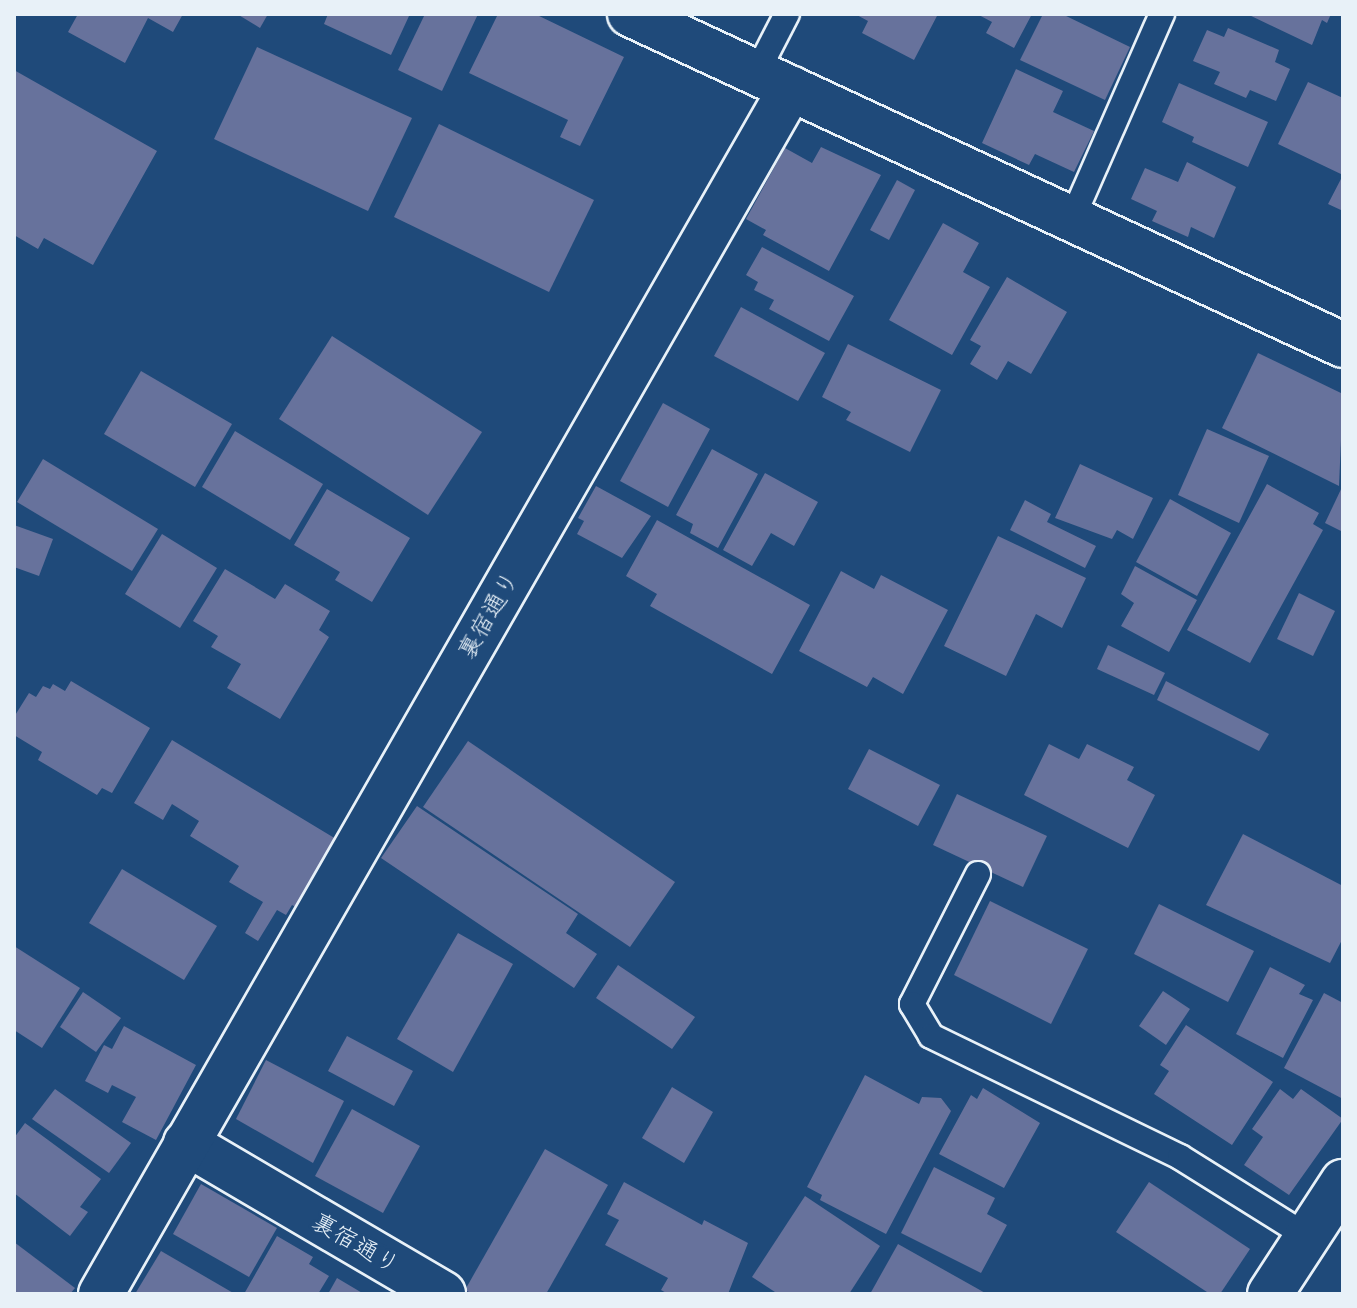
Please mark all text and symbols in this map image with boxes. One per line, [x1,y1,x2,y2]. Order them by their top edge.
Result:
street label: 裏宿通り [452,566,524,664]
street label: 裏宿通り [307,1207,405,1279]

